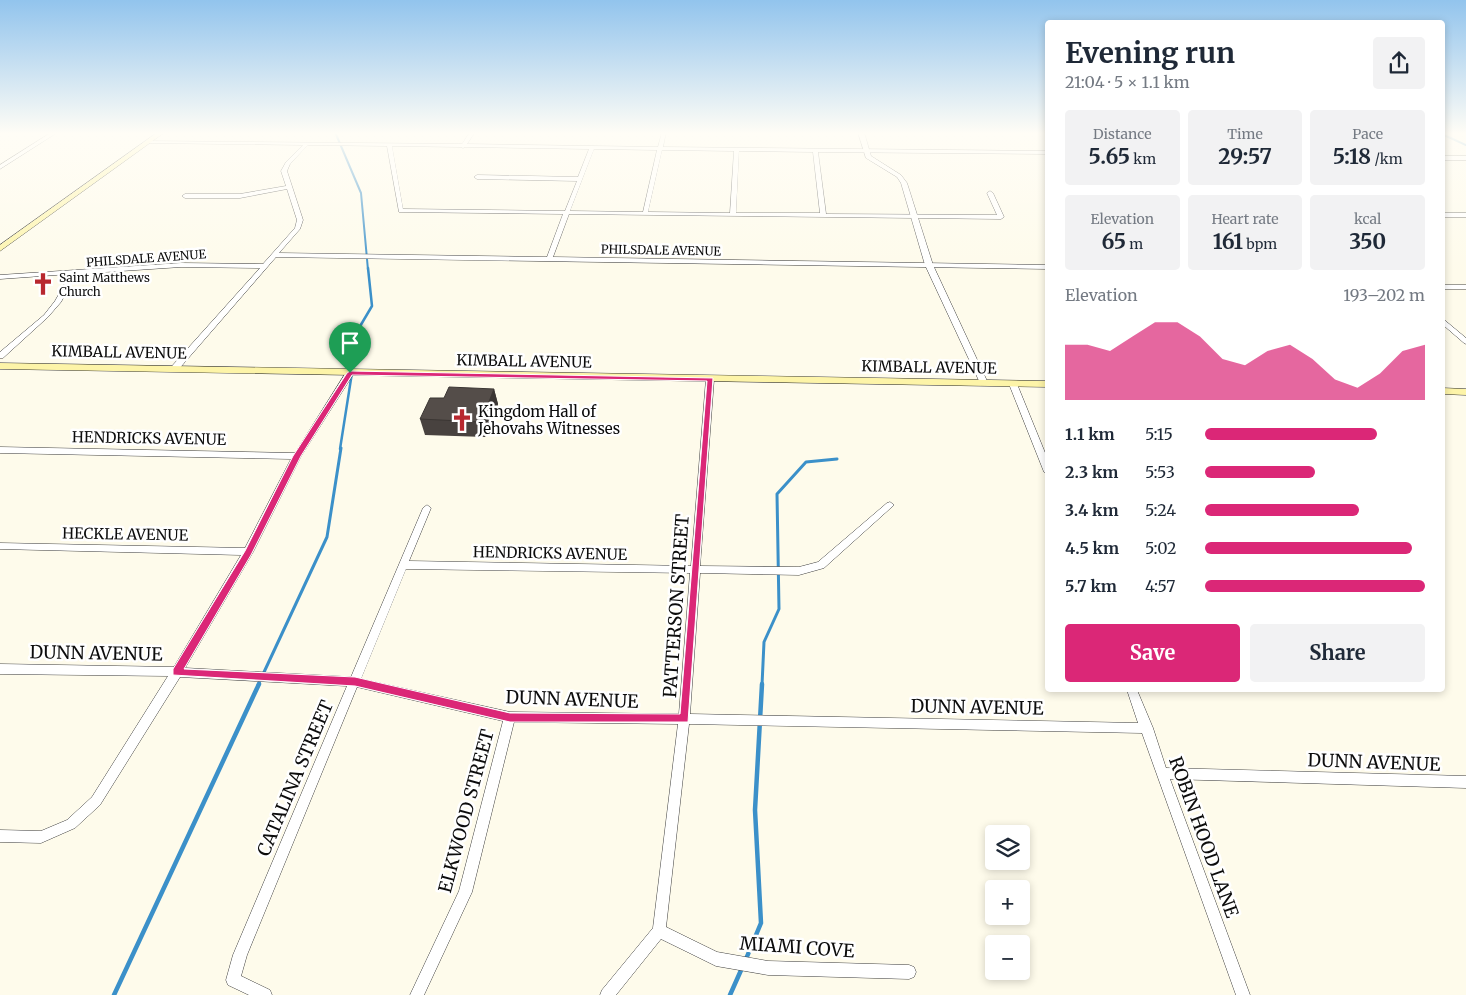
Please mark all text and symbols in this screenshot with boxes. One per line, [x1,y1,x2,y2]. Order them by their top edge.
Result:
text: Evening run [1065,35,1235,71]
button: share [1373,37,1425,89]
text: 21:04 · 5 × 1.1 km [1065,72,1190,92]
text: Distance [1093,125,1152,143]
text: Time [1227,125,1263,143]
text: Pace [1352,125,1383,143]
text: 5.65 [1089,143,1130,170]
text: 29:57 [1218,143,1272,170]
text: 5:18 [1333,143,1371,170]
text: km [1130,150,1156,168]
text: /km [1371,150,1403,168]
text: Elevation [1091,210,1154,228]
text: Heart rate [1211,210,1278,228]
text: kcal [1354,210,1381,228]
text: 65 [1101,228,1126,255]
text: 161 [1213,228,1243,255]
text: 350 [1349,228,1386,255]
text: m [1126,235,1143,253]
text: bpm [1243,235,1277,253]
street label: PHILSDALE AVENUE [601,241,722,259]
street label: PHILSDALE AVENUE [86,246,207,270]
place label: Saint Matthews Church [59,270,150,299]
church icon: Saint Matthews Church [30,271,56,297]
text: Elevation [1065,285,1138,305]
text: 193–202 m [1343,285,1425,305]
pin [329,322,371,373]
icon: arrive [336,329,364,357]
street label: KIMBALL AVENUE [51,341,187,363]
street label: KIMBALL AVENUE [456,350,592,372]
street label: KIMBALL AVENUE [861,356,997,378]
place label: Kingdom Hall of Jehovahs Witnesses [477,402,620,438]
church icon: Kingdom Hall of Jehovahs Witnesses [449,407,475,433]
text: 1.1 km [1065,424,1115,444]
text: 5:15 [1145,424,1173,444]
street label: HENDRICKS AVENUE [72,427,227,449]
text: 2.3 km [1065,462,1118,482]
text: 5:53 [1145,462,1175,482]
text: 3.4 km [1065,500,1119,520]
text: 5:24 [1145,500,1176,520]
street label: PATTERSON STREET [658,513,694,699]
street label: HECKLE AVENUE [62,523,189,545]
text: 4.5 km [1065,538,1119,558]
text: 5:02 [1145,538,1177,558]
street label: HENDRICKS AVENUE [473,542,628,564]
text: 5.7 km [1065,576,1117,596]
text: 4:57 [1145,576,1175,596]
button: Save [1065,624,1240,682]
button: Share [1250,624,1425,682]
street label: DUNN AVENUE [29,640,163,666]
street label: DUNN AVENUE [505,685,639,713]
street label: DUNN AVENUE [910,694,1044,720]
street label: CATALINA STREET [252,696,338,859]
street label: ELKWOOD STREET [433,726,499,895]
street label: DUNN AVENUE [1307,748,1441,776]
street label: ROBIN HOOD LANE [1164,753,1244,921]
map controls [985,825,1030,980]
button: layers [985,825,1030,870]
button: + [985,880,1030,925]
street label: MIAMI COVE [739,932,856,963]
button: − [985,935,1030,980]

